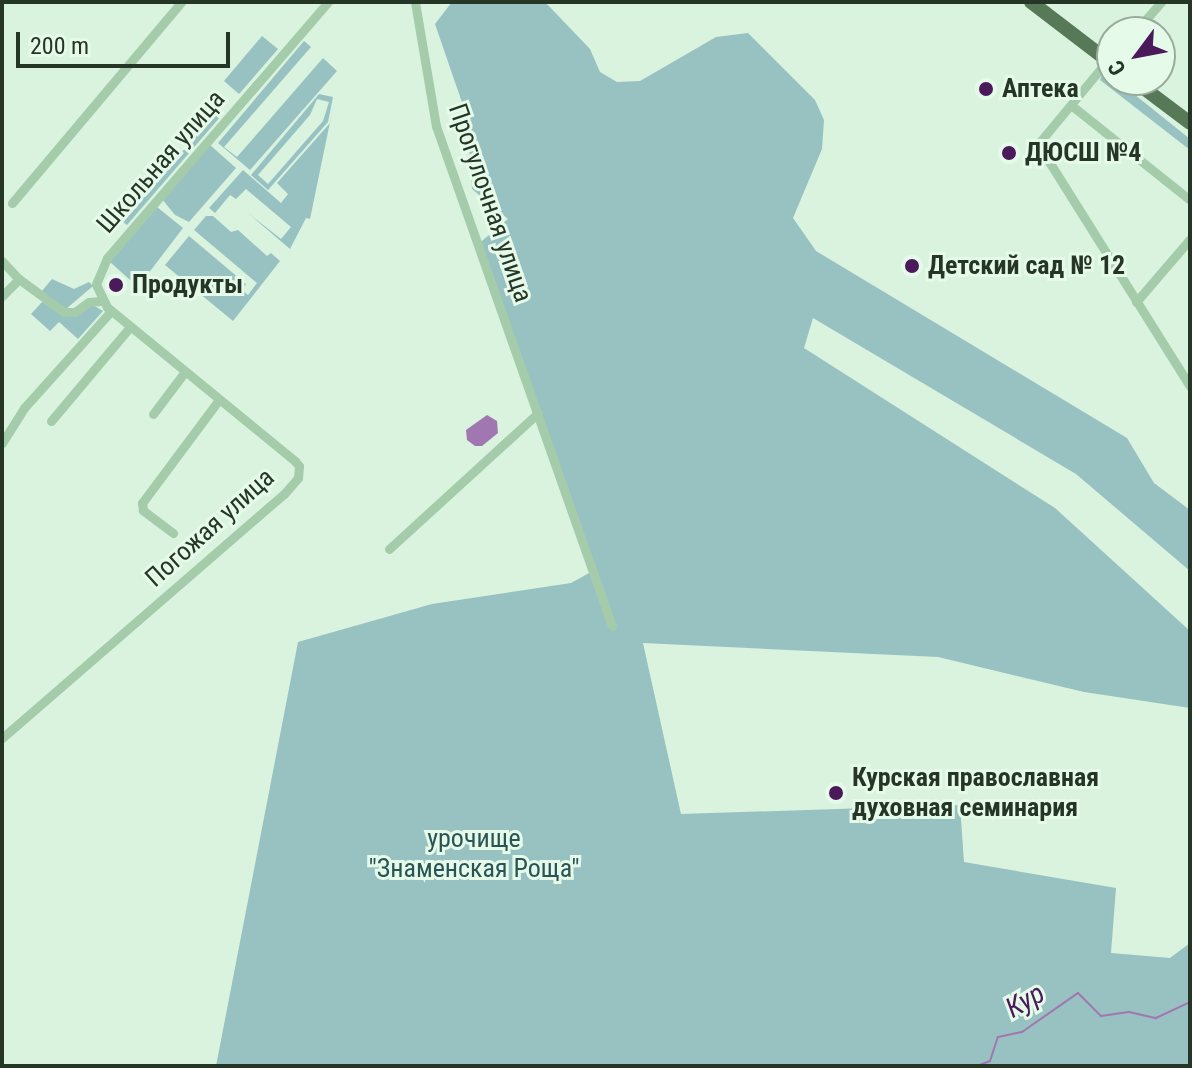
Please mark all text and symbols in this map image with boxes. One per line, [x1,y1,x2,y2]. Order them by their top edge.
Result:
scale bar [20,16,234,66]
north arrow [1096,16,1176,96]
text: 200 m [30,32,89,60]
text: С [1103,56,1131,80]
place label: Аптека [1002,73,1079,105]
marker: Аптека [977,80,995,98]
street label: Школьная улица [90,84,232,240]
street label: Прогулочная улица [441,100,539,306]
place label: ДЮСШ №4 [1025,137,1142,169]
marker: ДЮСШ №4 [1000,144,1018,162]
place label: Детский сад № 12 [928,250,1125,282]
marker: Детский сад № 12 [903,257,921,275]
place label: Продукты [132,269,243,301]
marker: Продукты [107,276,125,294]
street label: Погожая улица [139,462,281,594]
place label: Курская православная духовная семинария [852,762,1099,824]
marker: Курская православная духовная семинария [827,784,845,802]
park label: урочище "Знаменская Роща" [368,823,580,884]
water label: Кур [1000,977,1050,1025]

